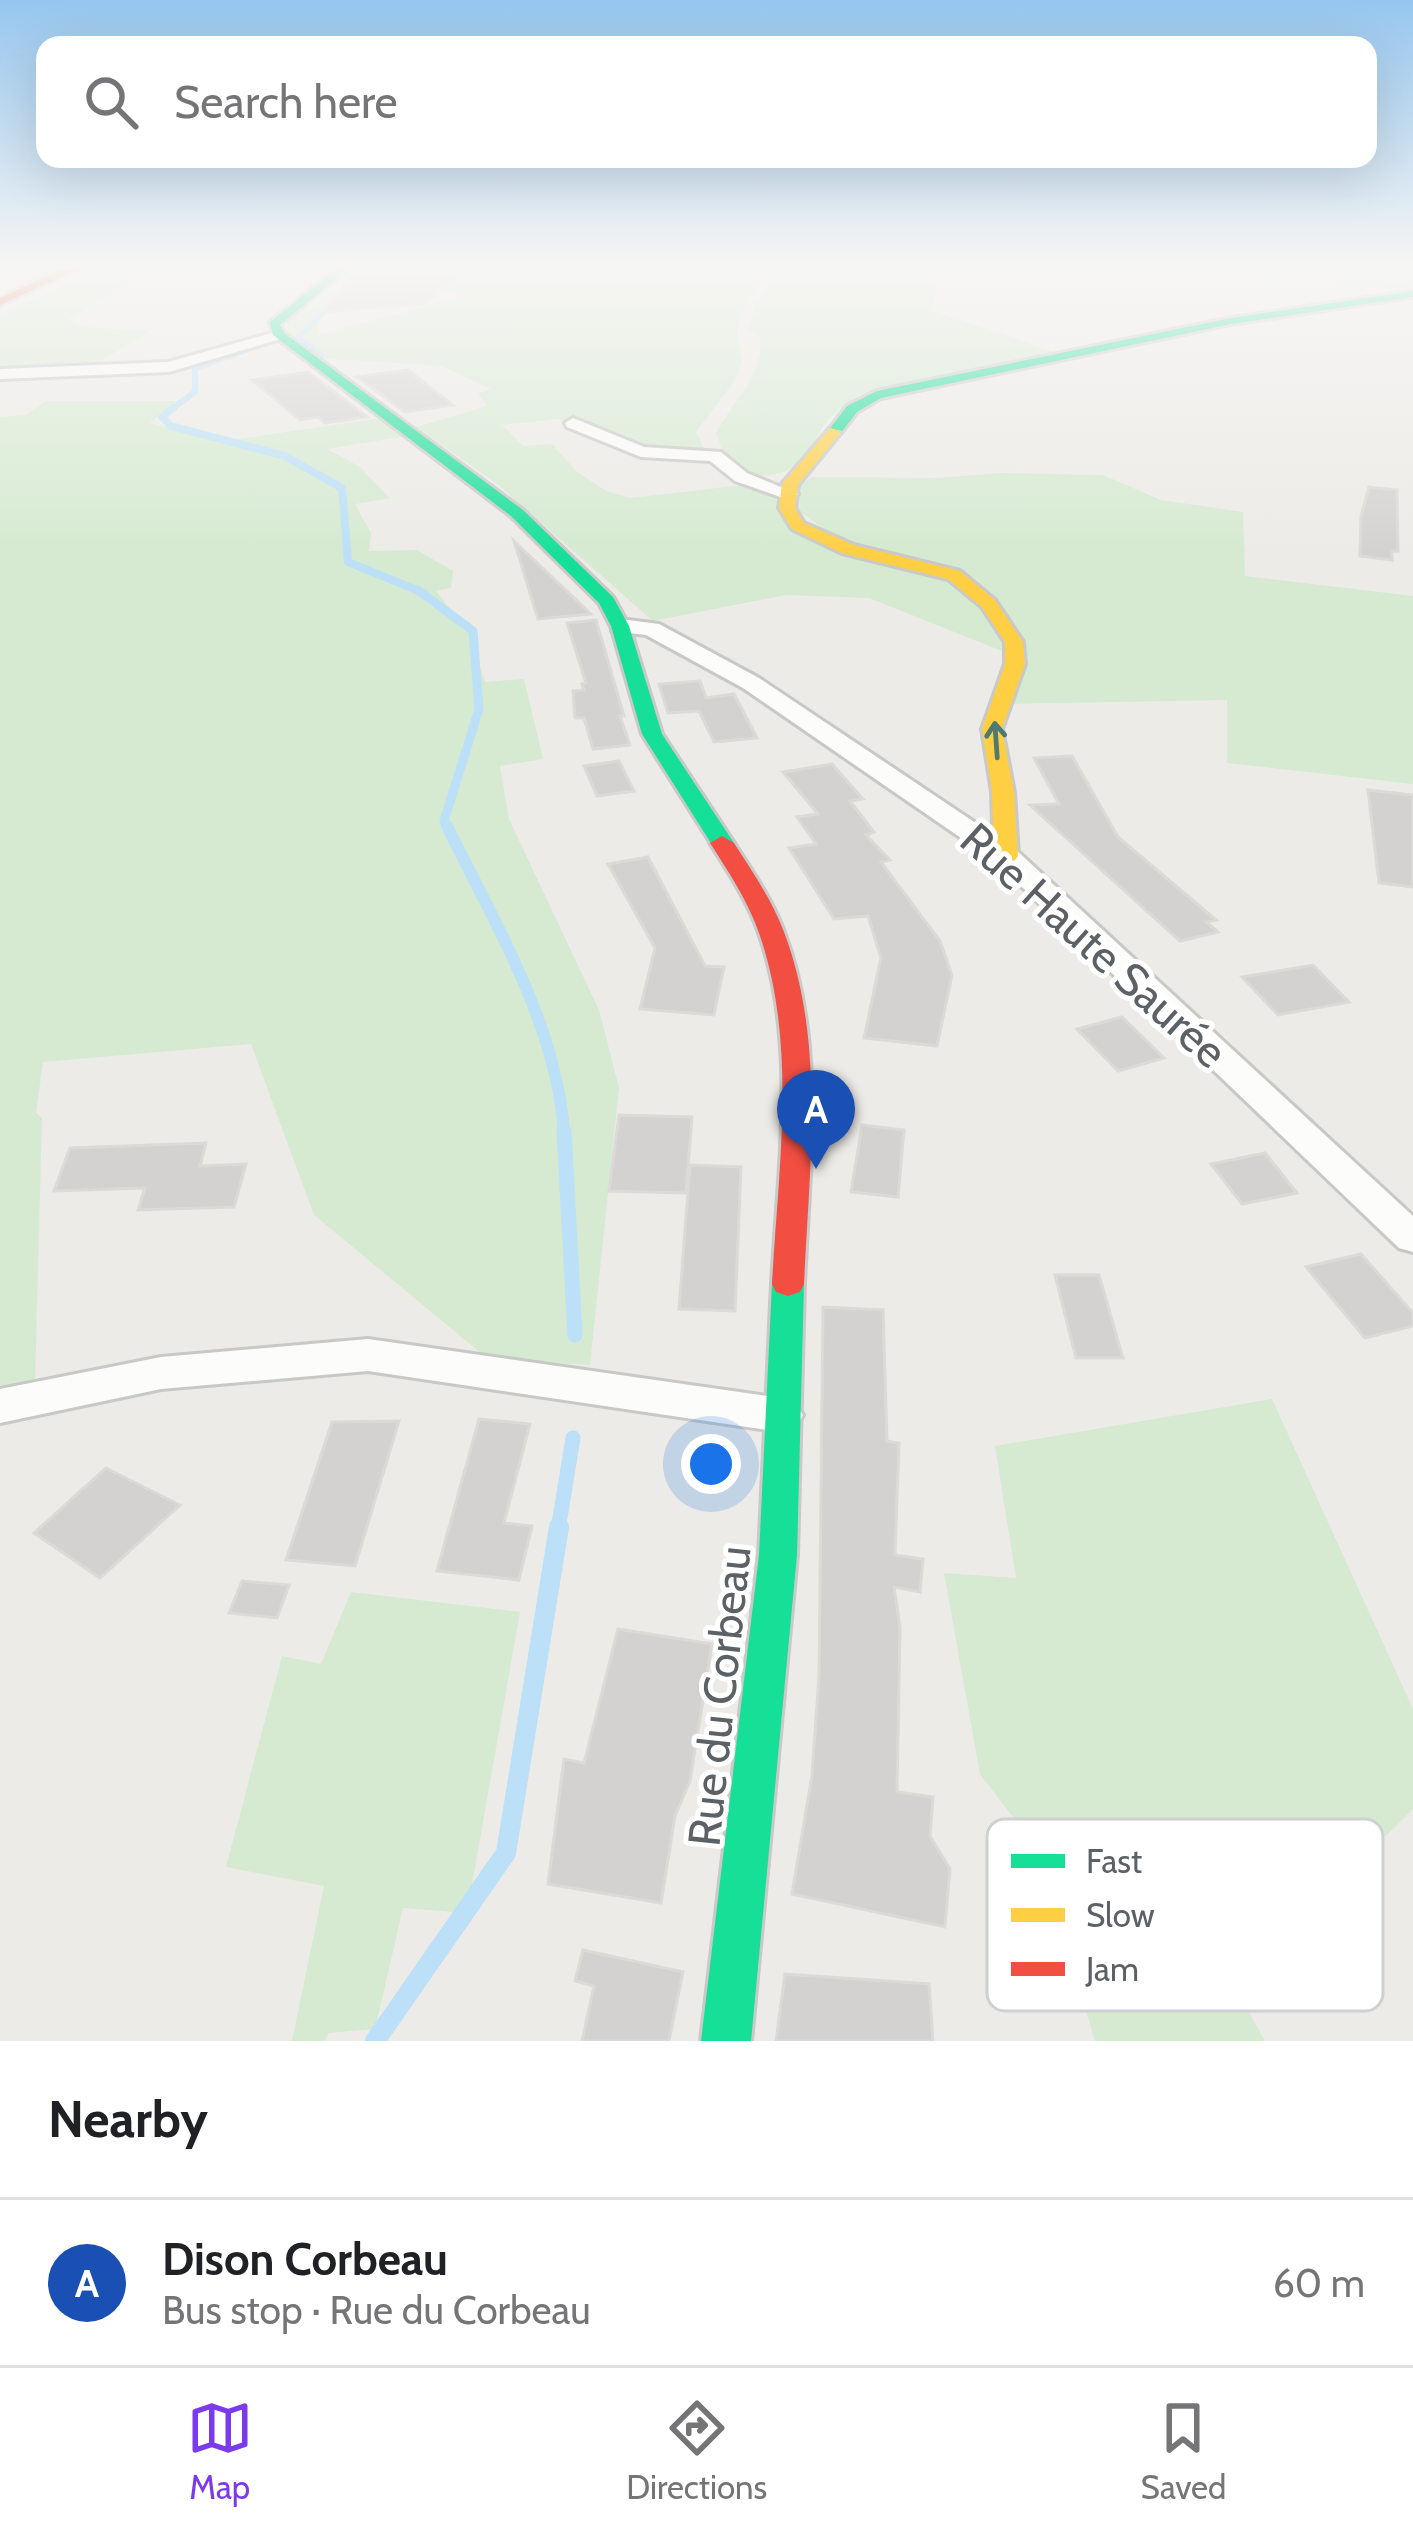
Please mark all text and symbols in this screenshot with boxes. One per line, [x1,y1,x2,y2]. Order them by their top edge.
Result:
search box [36,36,1377,168]
icon: search [78,69,144,135]
text: Search here [174,75,398,129]
one-way arrow [984,721,1007,760]
street label: Rue Haute Saurée [950,811,1238,1079]
pin: A [777,1070,855,1169]
your location [681,1434,741,1494]
street label: Rue du Corbeau [676,1543,762,1849]
legend [987,1819,1383,2011]
text: Fast [1086,1841,1142,1881]
text: Slow [1086,1895,1155,1935]
text: Jam [1085,1949,1139,1989]
text: Nearby [48,2088,208,2150]
text: Dison Corbeau [162,2232,448,2286]
text: A [75,2259,99,2307]
text: 60 m [1273,2259,1365,2307]
text: Bus stop · Rue du Corbeau [162,2286,591,2334]
tab: Map [187,2395,253,2507]
tab: Directions [626,2395,767,2507]
tab: Saved [1141,2395,1226,2507]

